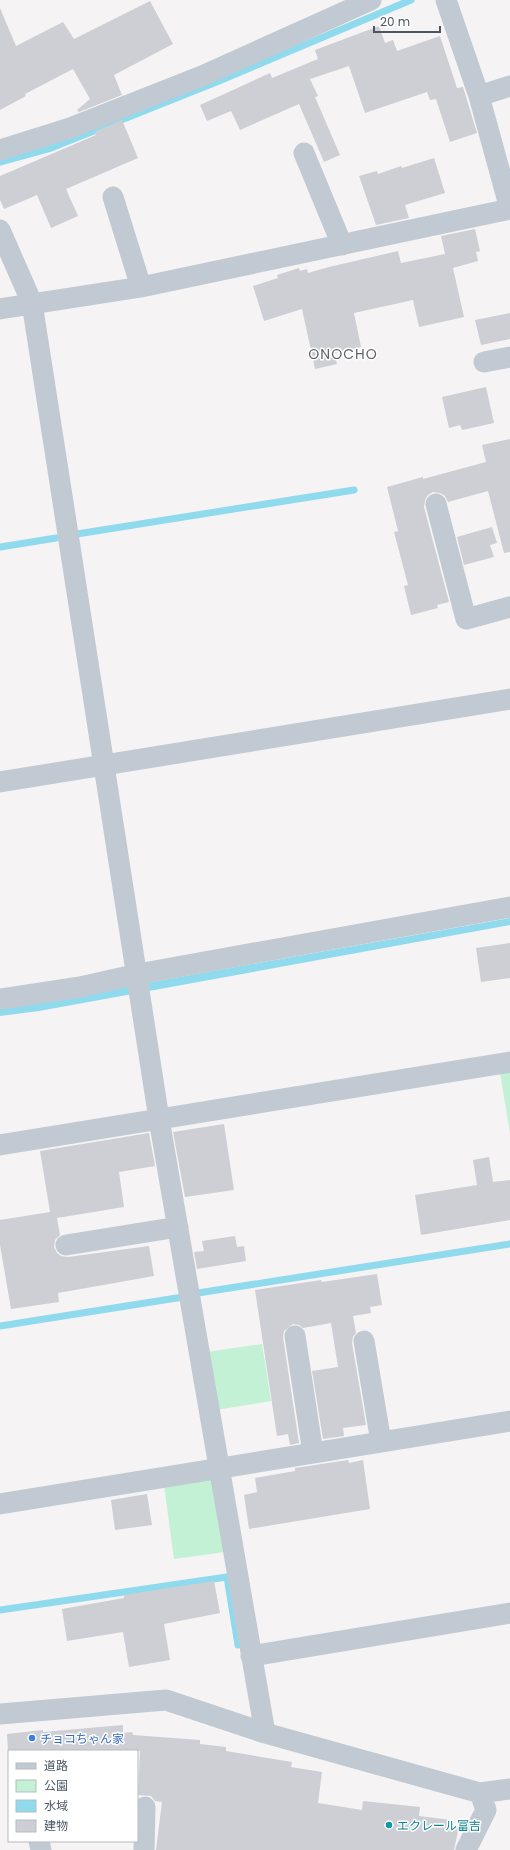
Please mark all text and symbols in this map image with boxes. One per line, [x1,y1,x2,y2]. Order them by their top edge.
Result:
scale bar [374,8,440,34]
text: 20 m [380,13,410,30]
district label: ONOCHO [308,344,378,364]
place label: チョコちゃん家 [40,1730,124,1747]
marker: チョコちゃん家 [27,1733,37,1743]
legend [8,1750,138,1842]
text: 道路 [44,1757,68,1774]
text: 公園 [44,1777,68,1794]
text: 水域 [44,1797,68,1814]
text: 建物 [44,1817,68,1834]
place label: エクレール富吉 [397,1817,481,1834]
marker: エクレール富吉 [384,1820,394,1830]

